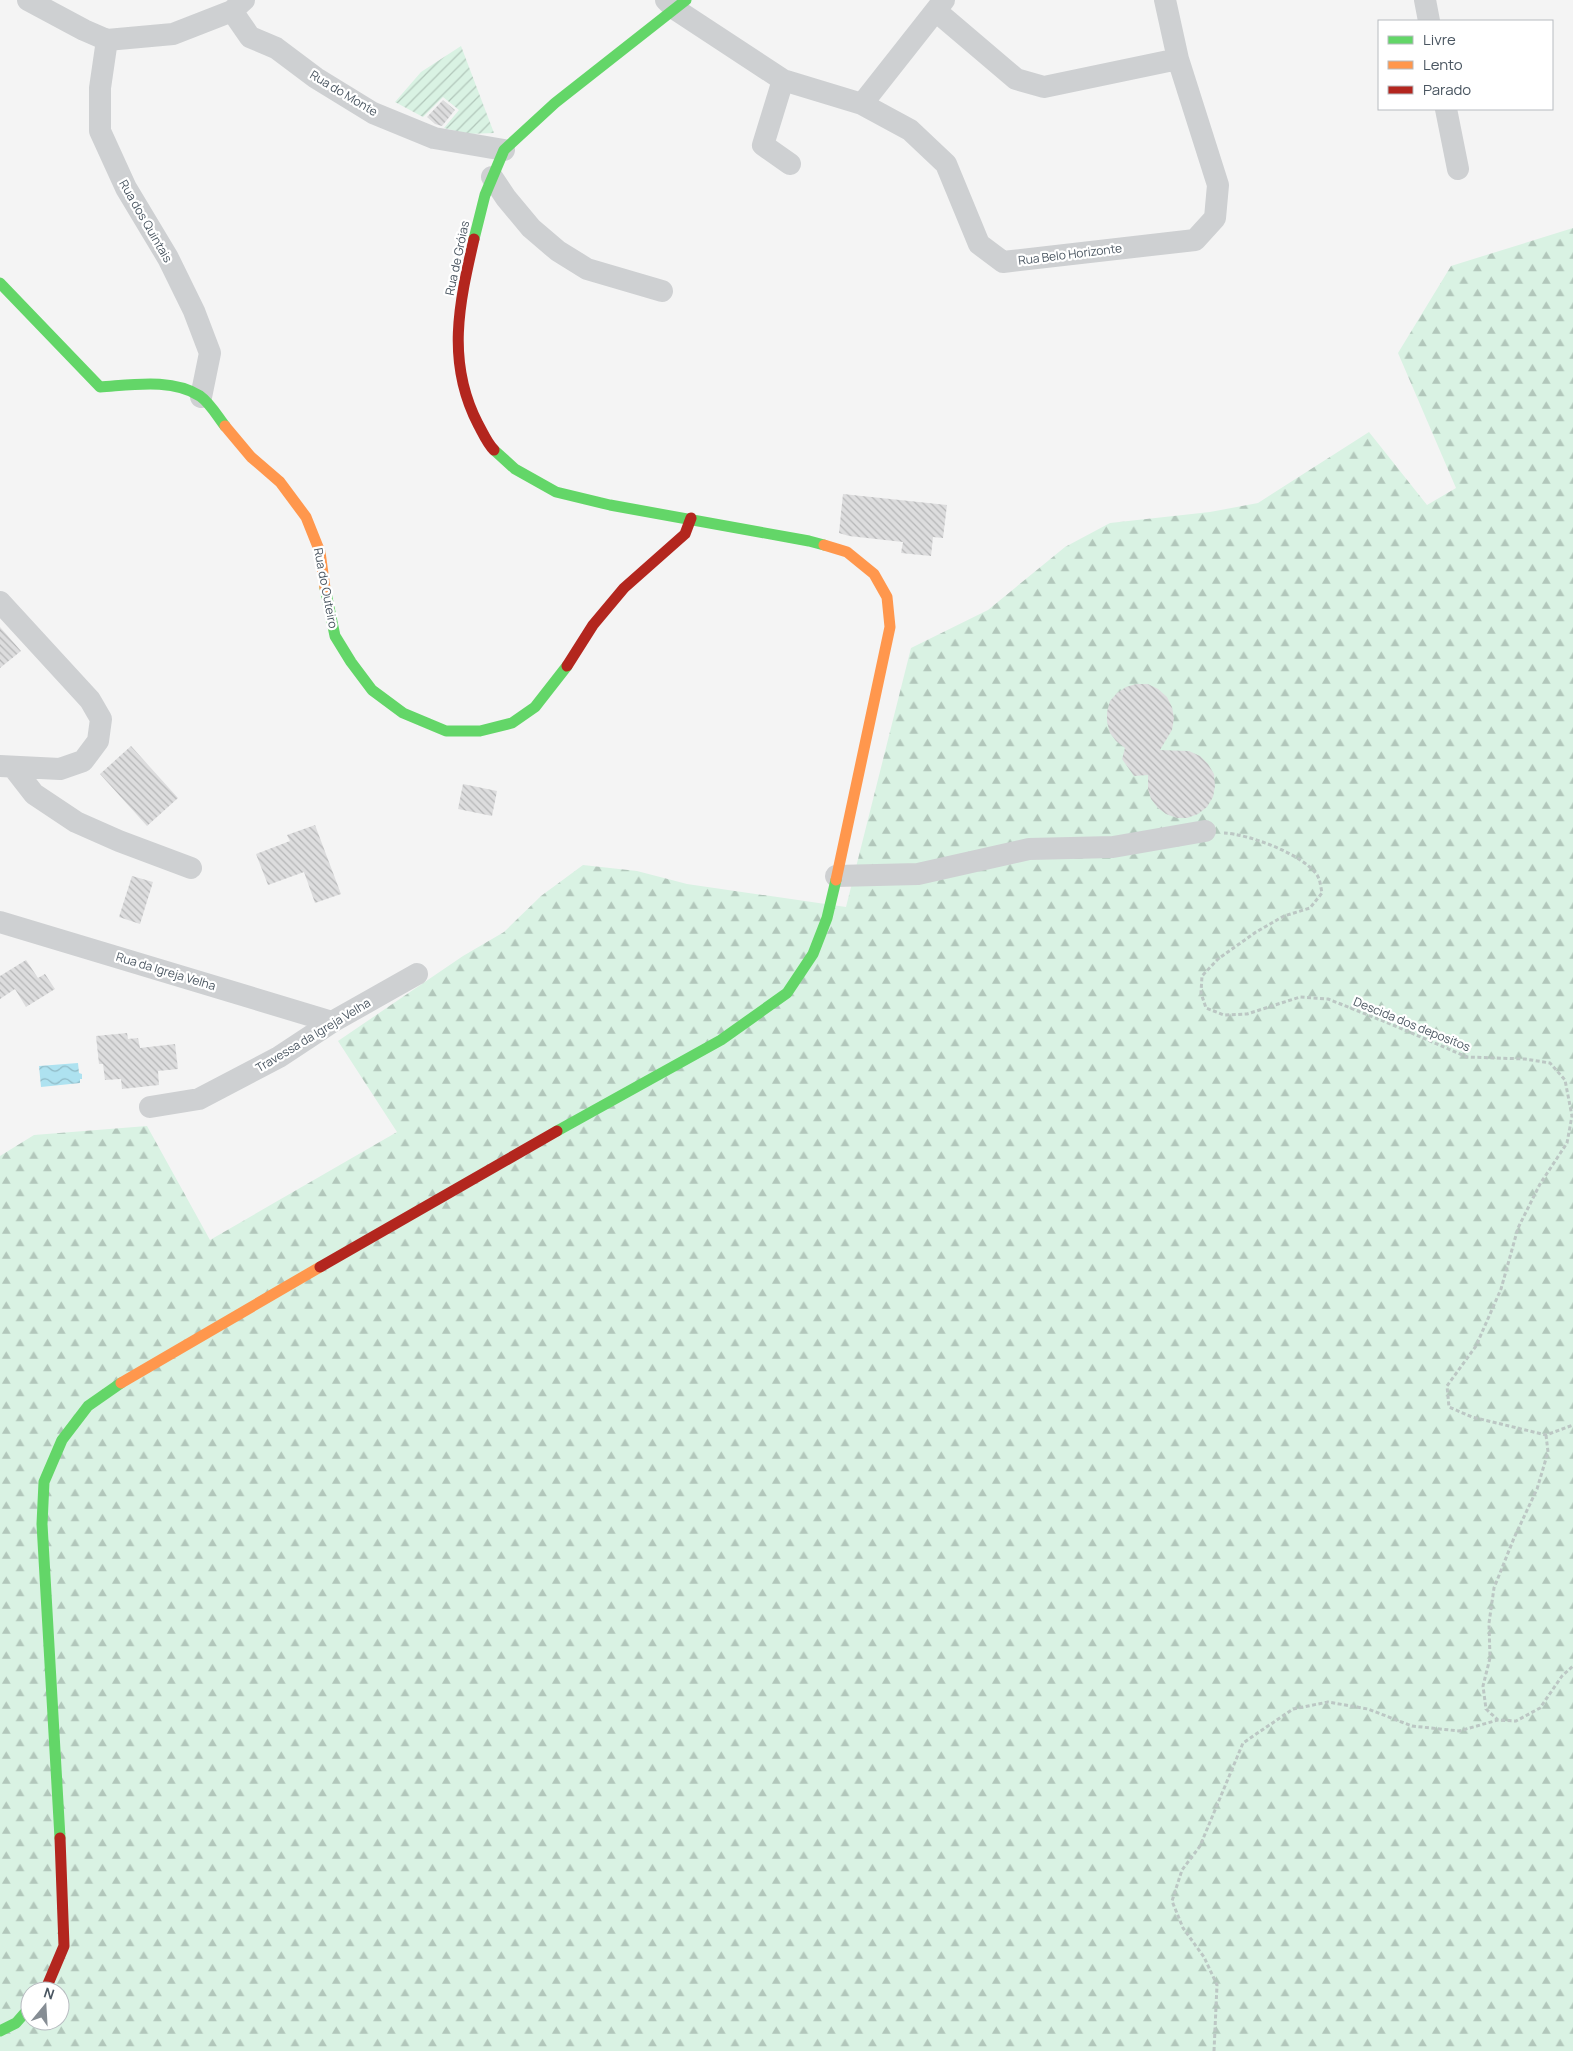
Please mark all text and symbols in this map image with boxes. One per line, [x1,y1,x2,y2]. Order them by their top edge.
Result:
legend [1378,20,1553,110]
text: Livre [1423,29,1456,50]
text: Lento [1423,54,1463,75]
street label: Rua do Monte [307,66,381,120]
text: Parado [1423,79,1471,100]
street label: Rua dos Quintais [115,177,177,265]
street label: Rua de Gróias [441,219,473,297]
street label: Rua Belo Horizonte [1017,239,1123,269]
street label: Rua do Outeiro [310,546,342,630]
street label: Rua da Igreja Velha [114,948,218,994]
street label: Descida dos depositos [1351,993,1473,1055]
street label: Travessa da Igreja Velha [252,994,374,1076]
north arrow [20,1981,70,2031]
text: N [41,1983,57,2004]

